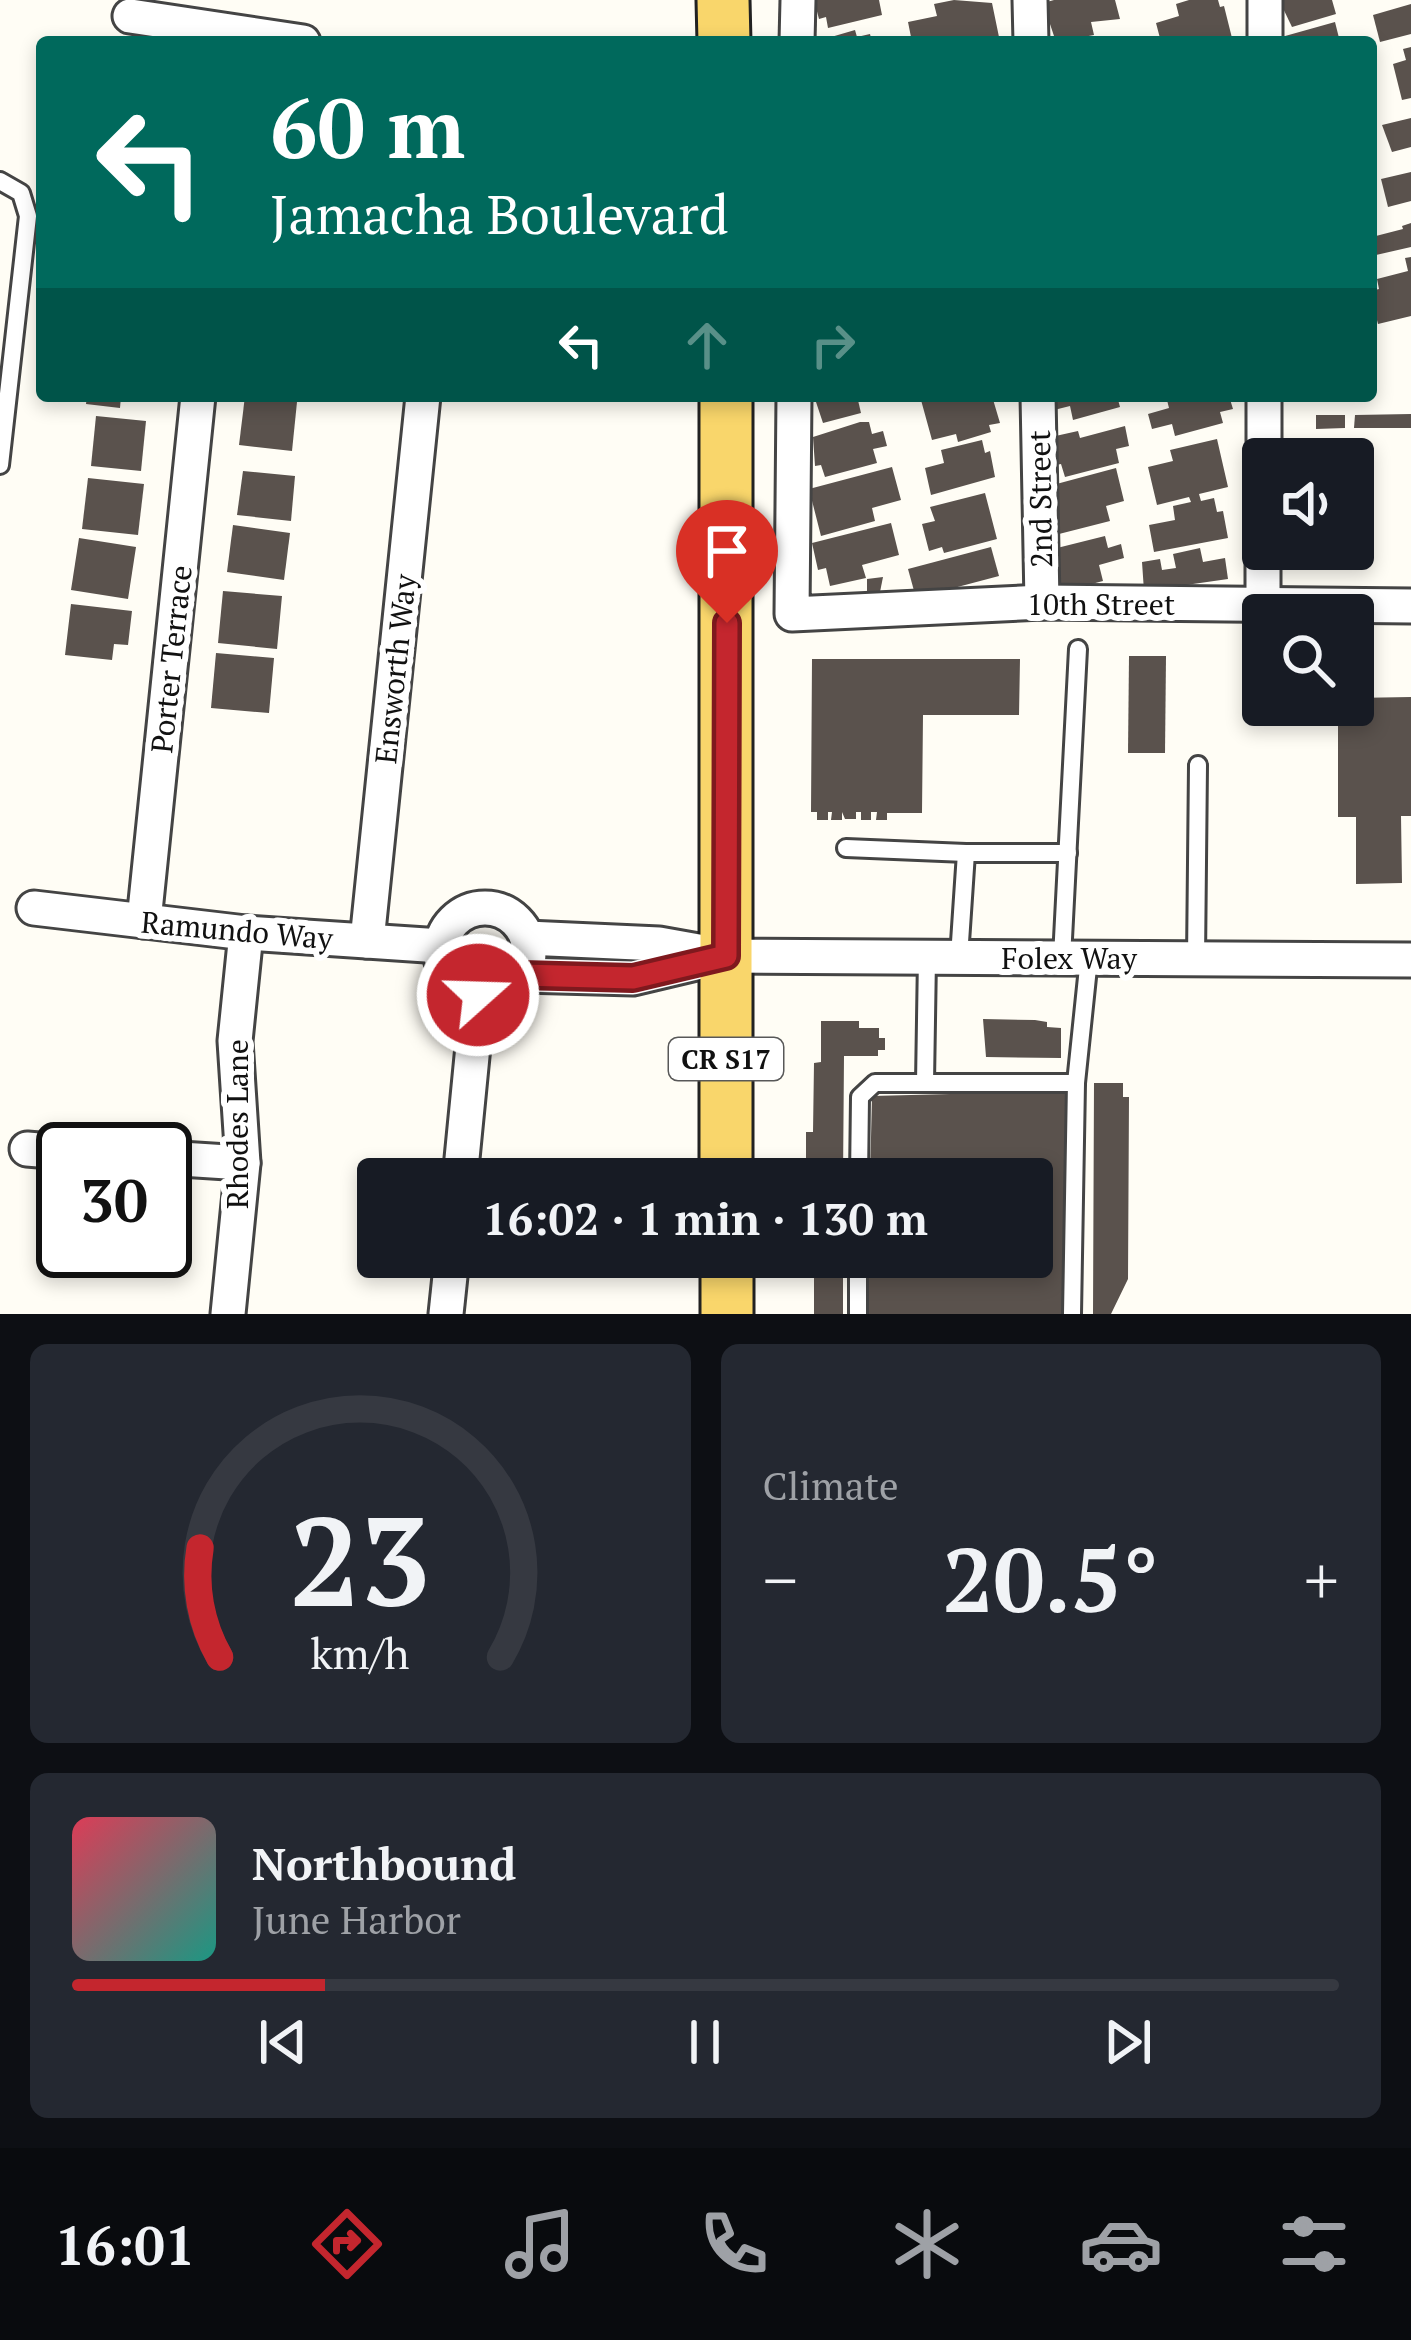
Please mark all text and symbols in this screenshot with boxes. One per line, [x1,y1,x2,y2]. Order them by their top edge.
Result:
text: 60 m [270,71,465,182]
icon: left [72,84,228,240]
text: Jamacha Boulevard [270,178,729,249]
icon: left [548,312,614,378]
icon: ahead [674,312,740,378]
icon: right [800,312,866,378]
street label: 2nd Street [1019,430,1061,568]
map controls [1242,438,1374,726]
button: sound [1242,438,1374,570]
pin [676,500,778,623]
icon: arrive [694,518,760,584]
street label: Porter Terrace [141,563,201,755]
street label: Ensworth Way [365,571,425,766]
street label: 10th Street [1027,584,1175,624]
button: search [1242,594,1374,726]
street label: Ramundo Way [140,902,335,958]
position arrow [415,932,541,1058]
street label: Folex Way [1001,938,1138,978]
road number: CR S17 [669,1038,783,1080]
street label: Rhodes Lane [217,1039,257,1209]
speed limit sign: 30 [36,1122,192,1278]
text: 16:02 · 1 min · 130 m [482,1188,928,1248]
text: Climate [763,1459,899,1511]
text: 23 [290,1476,431,1642]
text: 20.5° [943,1518,1159,1638]
text: − [763,1535,798,1623]
text: + [1304,1535,1339,1623]
text: km/h [311,1623,410,1680]
text: Northbound [252,1833,516,1893]
text: June Harbor [252,1893,461,1945]
icon: previous [250,2009,316,2075]
icon: pause [672,2009,738,2075]
icon: next [1095,2009,1161,2075]
icon: directions [305,2202,389,2286]
icon: music [498,2202,582,2286]
icon: phone [692,2202,776,2286]
icon: climate [885,2202,969,2286]
icon: car [1079,2202,1163,2286]
icon: filters [1272,2202,1356,2286]
text: 16:01 [55,2209,195,2280]

